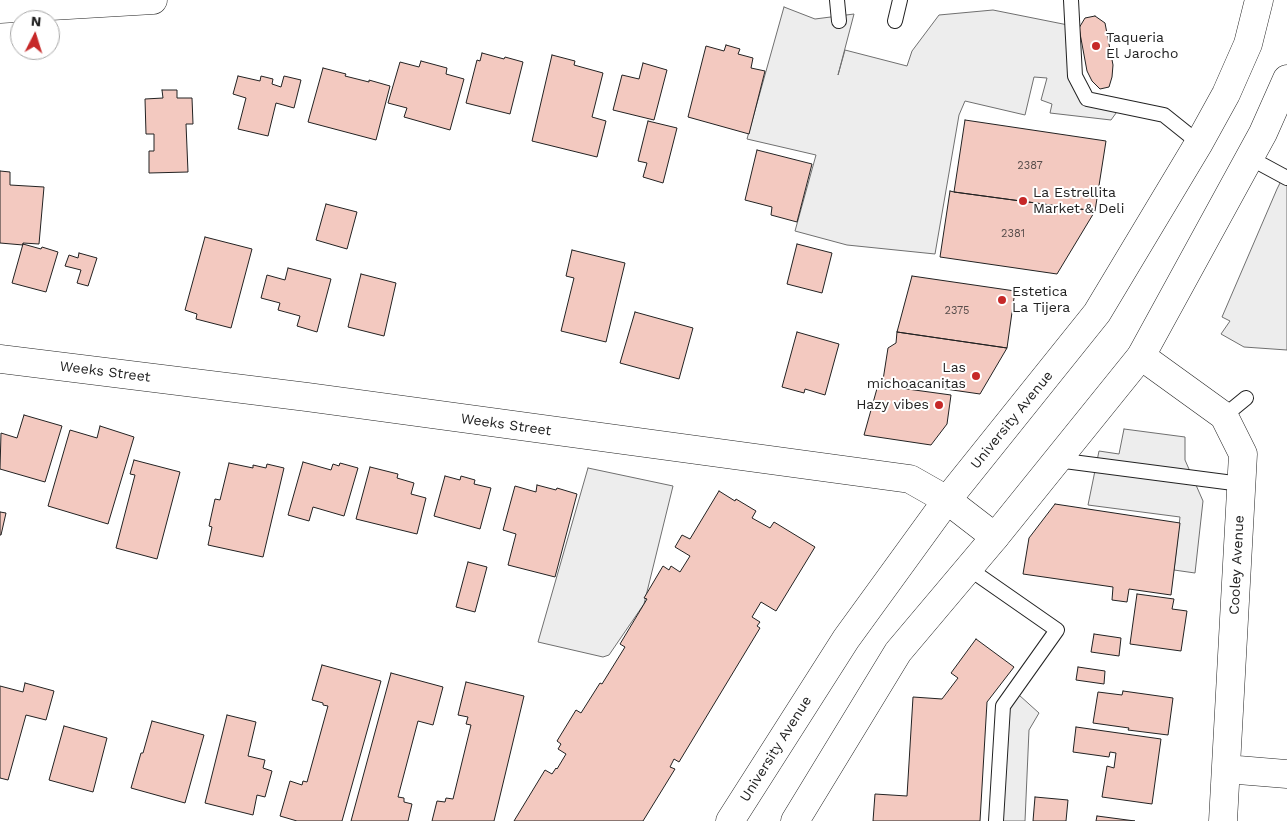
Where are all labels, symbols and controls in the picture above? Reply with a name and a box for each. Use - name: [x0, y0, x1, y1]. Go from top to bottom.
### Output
- north arrow: [10, 10, 60, 60]
- text: N: [30, 13, 42, 29]
- place label: Taqueria El Jarocho: [1106, 30, 1178, 62]
- marker: Taqueria El Jarocho: [1090, 40, 1102, 52]
- house number: 2387: [1017, 159, 1043, 173]
- place label: La Estrellita Market & Deli: [1033, 185, 1124, 218]
- marker: La Estrellita Market & Deli: [1017, 195, 1029, 207]
- house number: 2381: [1001, 227, 1025, 241]
- place label: Estetica La Tijera: [1012, 284, 1070, 316]
- marker: Estetica La Tijera: [996, 294, 1008, 306]
- house number: 2375: [945, 304, 969, 318]
- street label: Weeks Street: [59, 358, 151, 386]
- place label: Las michoacanitas: [867, 360, 966, 392]
- street label: University Avenue: [967, 368, 1057, 472]
- marker: Las michoacanitas: [970, 370, 982, 382]
- place label: Hazy vibes: [856, 397, 929, 413]
- marker: Hazy vibes: [933, 399, 945, 411]
- street label: Weeks Street: [460, 410, 552, 440]
- street label: Cooley Avenue: [1226, 515, 1248, 615]
- street label: University Avenue: [737, 693, 815, 805]

